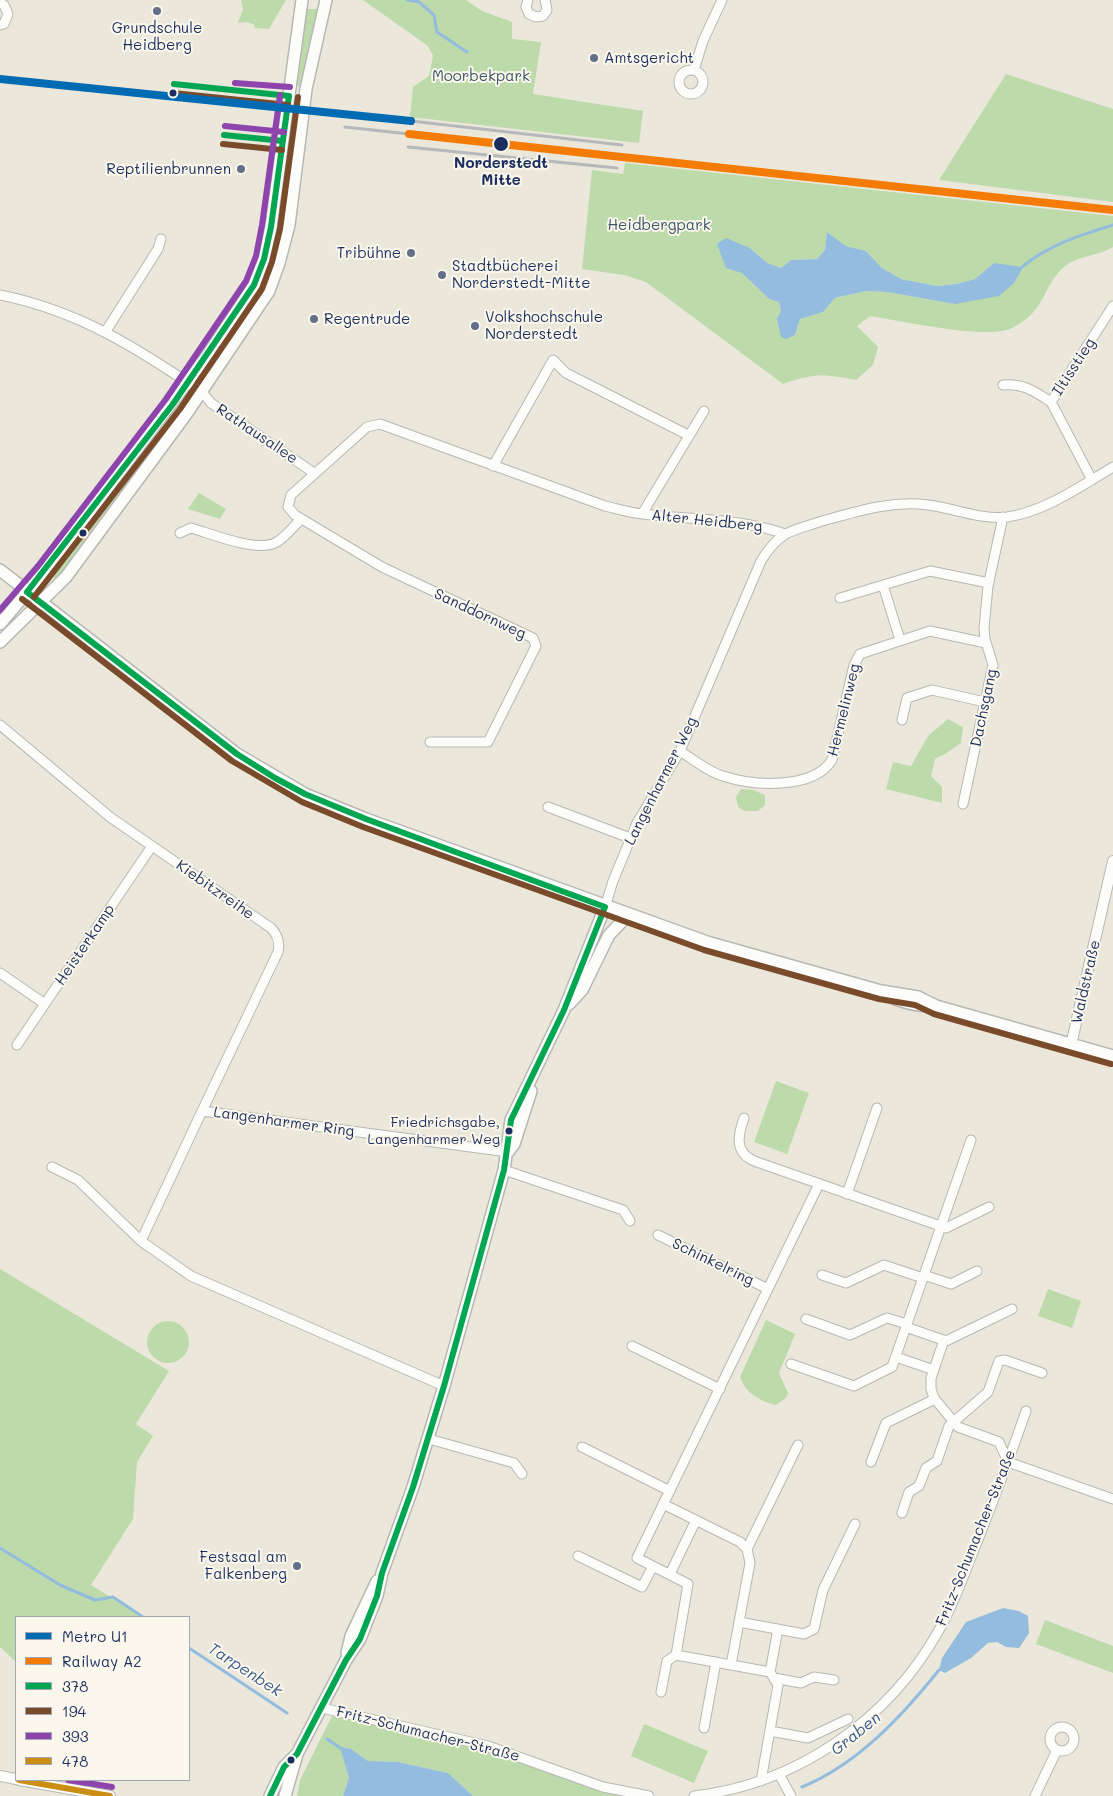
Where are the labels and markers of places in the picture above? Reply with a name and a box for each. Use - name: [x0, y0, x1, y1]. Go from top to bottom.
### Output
- marker: Grundschule Heidberg: [151, 5, 163, 17]
- place label: Grundschule Heidberg: [112, 19, 202, 54]
- place label: Amtsgericht: [604, 49, 694, 67]
- marker: Amtsgericht: [588, 52, 600, 64]
- unlabelled marker: [168, 88, 178, 98]
- marker: Norderstedt Mitte: [492, 135, 510, 153]
- place label: Norderstedt Mitte: [454, 154, 548, 189]
- place label: Reptilienbrunnen: [106, 160, 231, 178]
- marker: Reptilienbrunnen: [235, 163, 247, 175]
- place label: Tribühne: [337, 244, 401, 262]
- marker: Tribühne: [405, 247, 417, 259]
- place label: Stadtbücherei Norderstedt-Mitte: [452, 257, 590, 292]
- marker: Stadtbücherei Norderstedt-Mitte: [436, 269, 448, 281]
- place label: Volkshochschule Norderstedt: [485, 308, 603, 343]
- place label: Regentrude: [324, 310, 410, 328]
- marker: Regentrude: [308, 313, 320, 325]
- marker: Volkshochschule Norderstedt: [469, 320, 481, 332]
- unlabelled marker: [78, 528, 88, 538]
- place label: Friedrichsgabe, Langenharmer Weg: [368, 1115, 500, 1148]
- marker: Friedrichsgabe, Langenharmer Weg: [504, 1126, 514, 1136]
- place label: Festsaal am Falkenberg: [200, 1548, 287, 1583]
- marker: Festsaal am Falkenberg: [291, 1560, 303, 1572]
- unlabelled marker: [286, 1755, 296, 1765]

